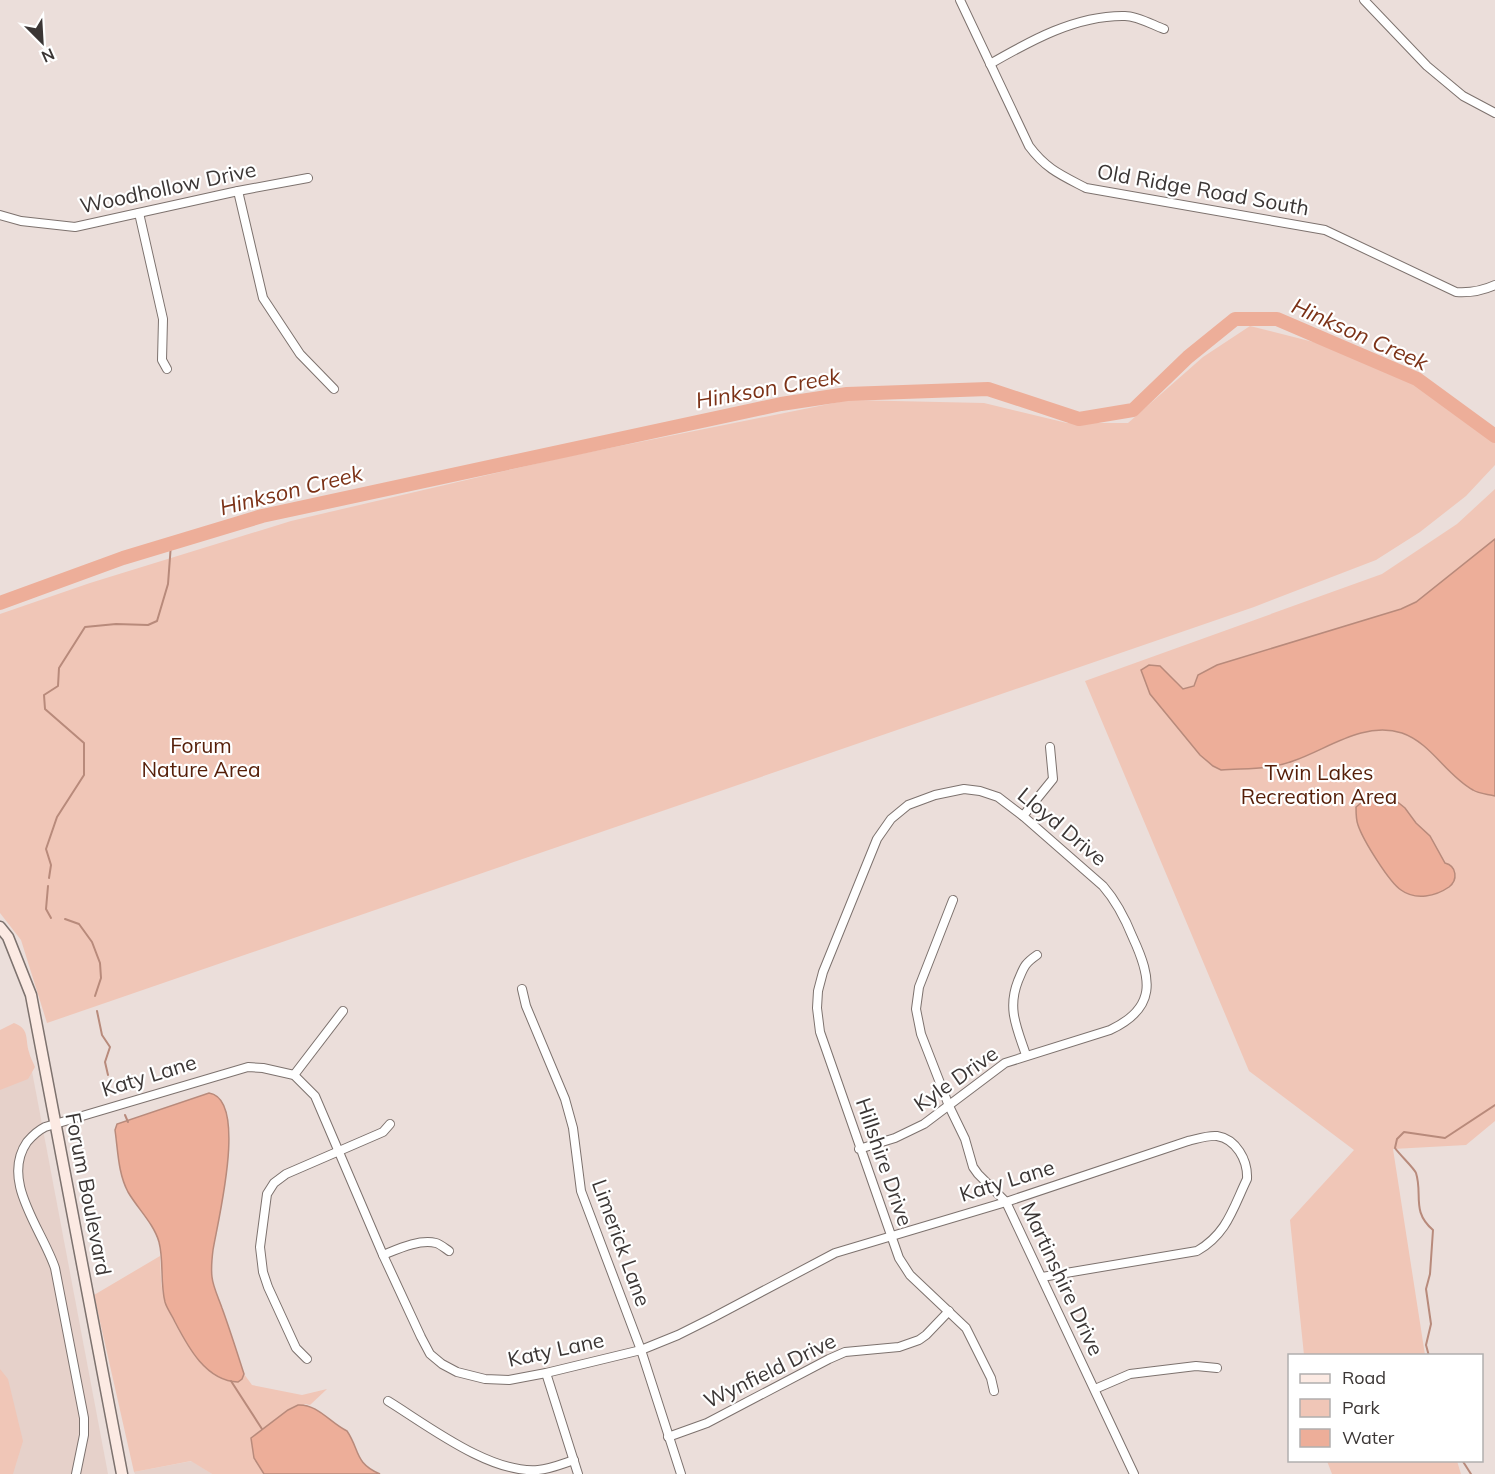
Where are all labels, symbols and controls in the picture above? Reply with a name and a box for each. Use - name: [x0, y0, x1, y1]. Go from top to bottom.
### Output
- north arrow: [12, 12, 72, 72]
- text: N: [39, 44, 58, 67]
- street label: Woodhollow Drive: [77, 156, 258, 218]
- street label: Old Ridge Road South: [1095, 158, 1311, 220]
- water label: Hinkson Creek: [1287, 291, 1433, 377]
- water label: Hinkson Creek: [693, 361, 843, 414]
- water label: Hinkson Creek: [217, 459, 366, 521]
- park label: Forum Nature Area: [141, 732, 261, 782]
- park label: Twin Lakes Recreation Area: [1241, 759, 1397, 809]
- street label: Lloyd Drive: [1013, 782, 1112, 871]
- street label: Kyle Drive: [908, 1040, 1002, 1117]
- street label: Katy Lane: [98, 1048, 199, 1102]
- street label: Hillshire Drive: [851, 1094, 919, 1229]
- street label: Forum Boulevard: [60, 1110, 118, 1277]
- street label: Katy Lane: [956, 1153, 1057, 1207]
- street label: Limerick Lane: [587, 1176, 657, 1310]
- street label: Martinshire Drive: [1016, 1198, 1110, 1359]
- street label: Katy Lane: [505, 1326, 606, 1372]
- street label: Wynfield Drive: [699, 1327, 840, 1413]
- legend: [1288, 1354, 1483, 1462]
- text: Road: [1342, 1366, 1386, 1389]
- text: Park: [1342, 1396, 1381, 1419]
- text: Water: [1342, 1426, 1395, 1449]

